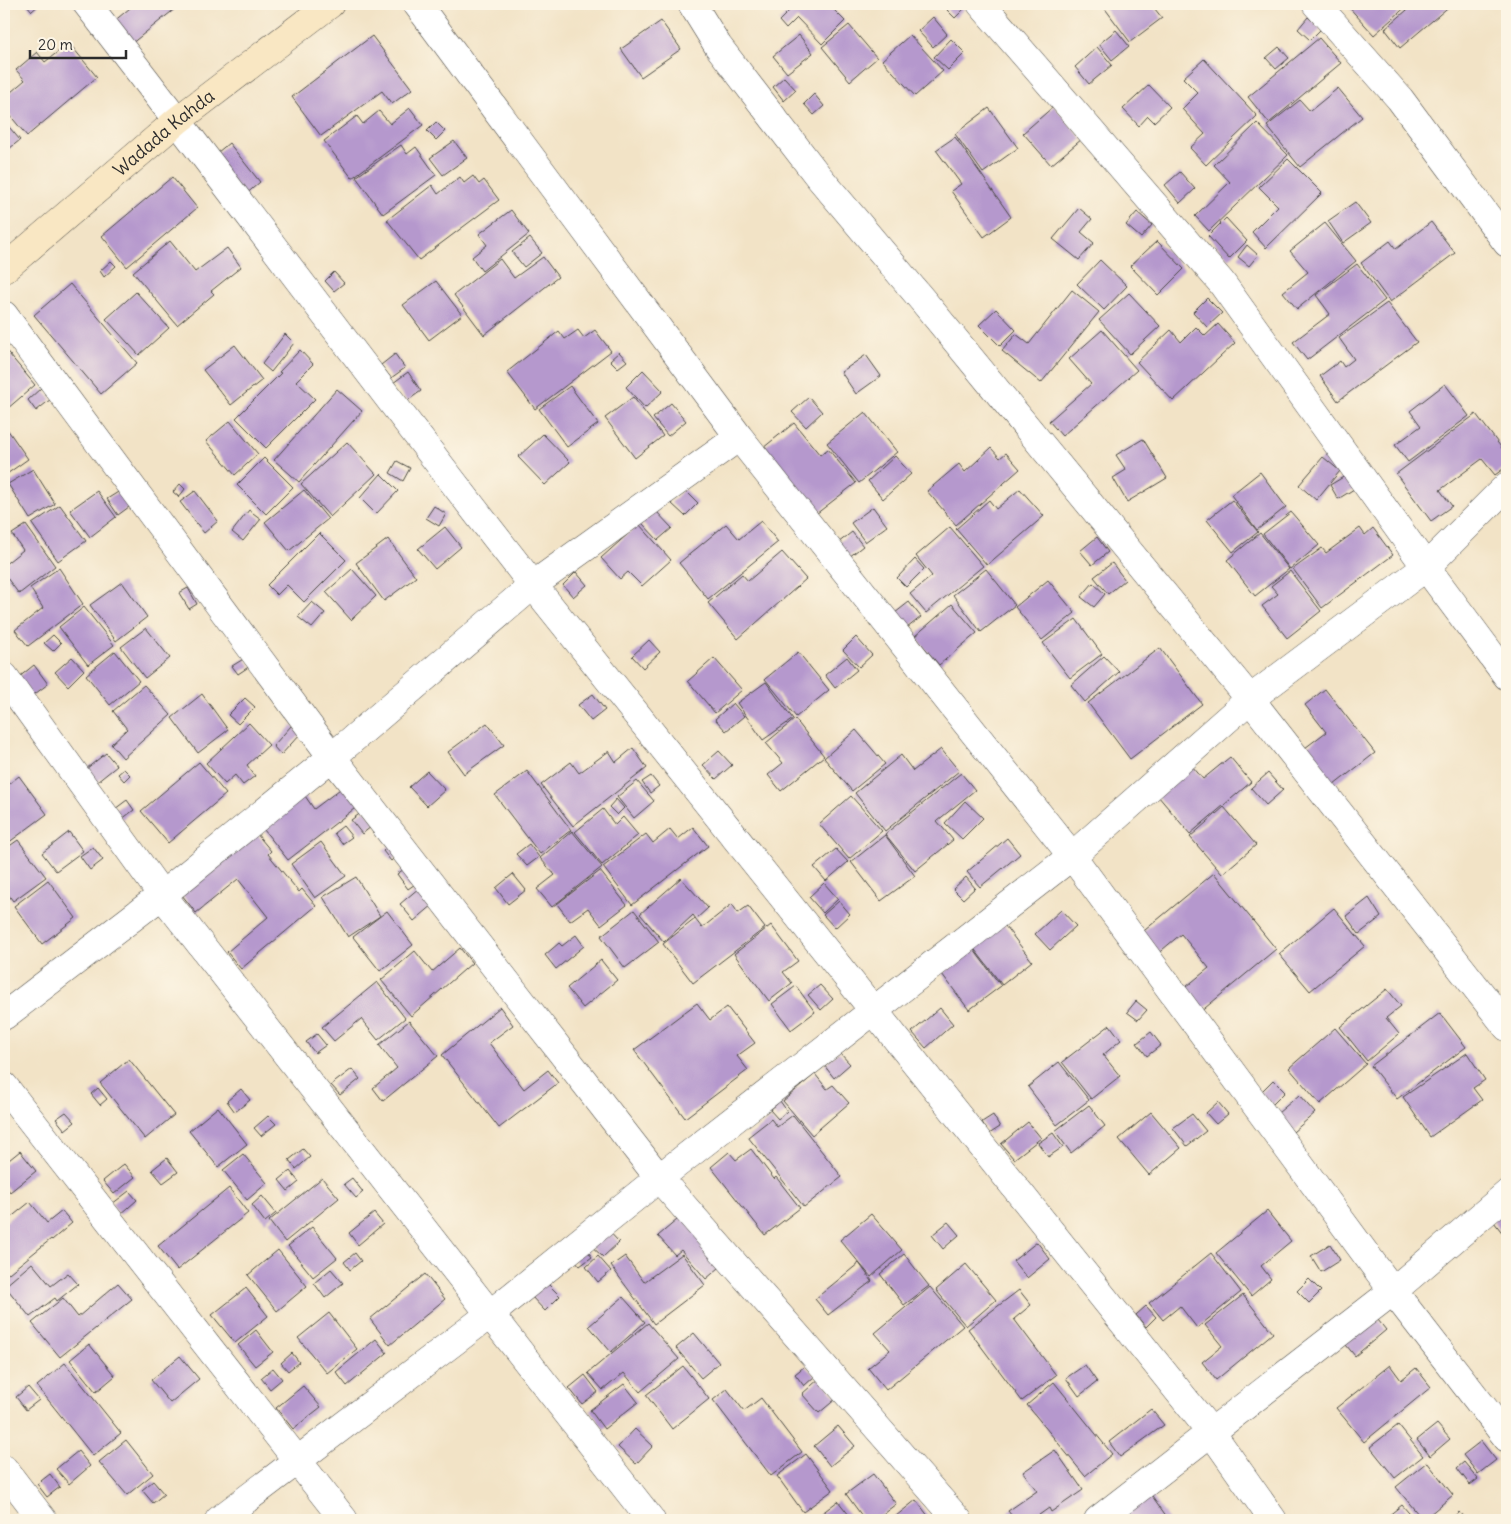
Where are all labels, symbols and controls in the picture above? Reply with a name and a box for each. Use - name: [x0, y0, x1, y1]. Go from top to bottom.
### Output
- scale bar: [30, 28, 126, 60]
- text: 20 m: [38, 35, 73, 54]
- street label: Wadada Kahda: [108, 84, 219, 181]

